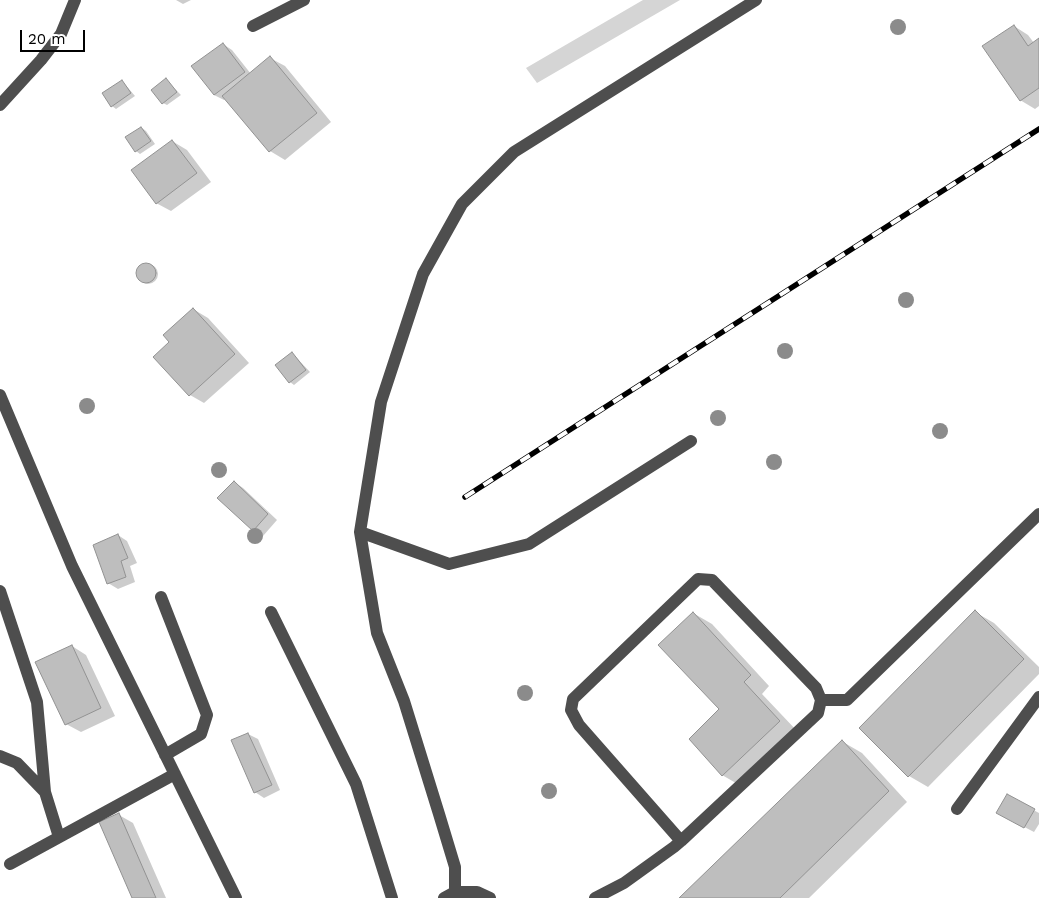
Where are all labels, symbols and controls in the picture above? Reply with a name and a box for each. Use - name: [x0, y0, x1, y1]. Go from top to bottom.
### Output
- scale bar: [22, 20, 88, 52]
- text: 20 m: [28, 30, 66, 48]

